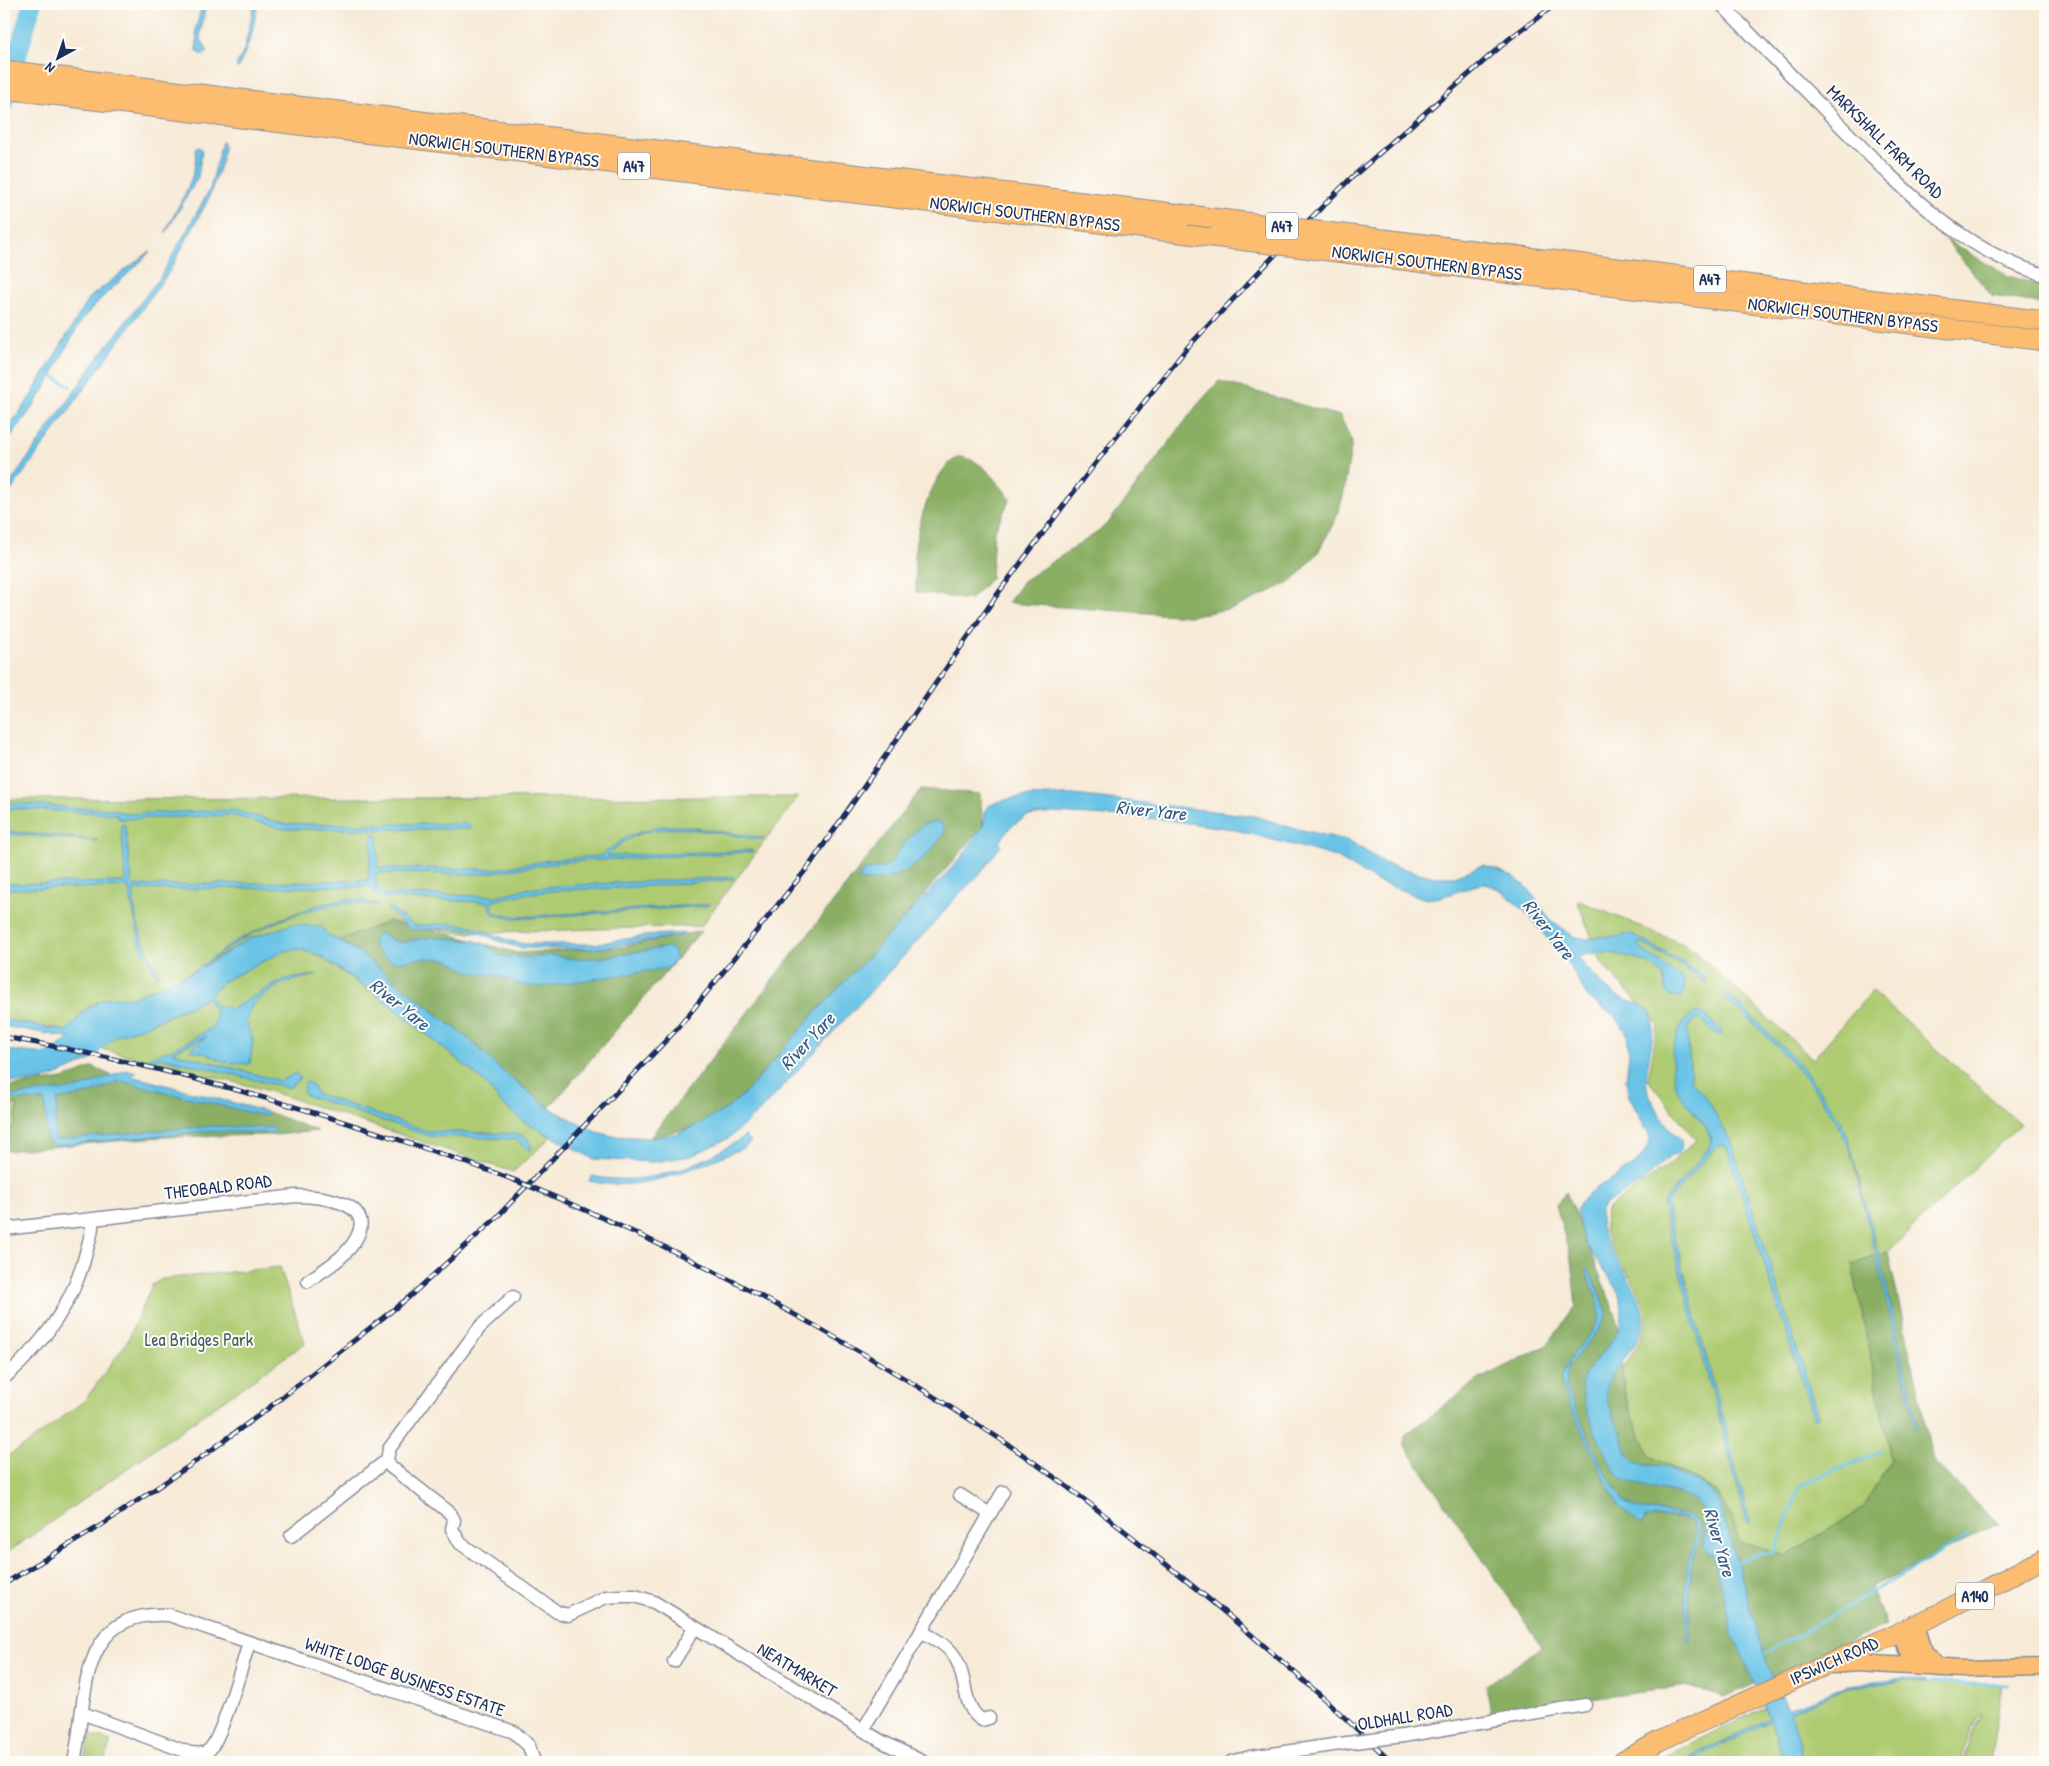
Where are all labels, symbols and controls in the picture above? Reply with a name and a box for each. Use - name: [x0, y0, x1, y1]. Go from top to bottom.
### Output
- north arrow: [32, 32, 82, 82]
- text: N: [40, 58, 58, 78]
- street label: MARKSHALL FARM ROAD: [1821, 79, 1950, 204]
- street label: NORWICH SOUTHERN BYPASS: [408, 125, 601, 174]
- road number: A47: [618, 153, 650, 180]
- street label: NORWICH SOUTHERN BYPASS: [929, 189, 1122, 238]
- road number: A47: [1266, 212, 1298, 240]
- street label: NORWICH SOUTHERN BYPASS: [1331, 238, 1524, 287]
- road number: A47: [1694, 266, 1726, 292]
- street label: NORWICH SOUTHERN BYPASS: [1747, 290, 1940, 339]
- water label: River Yare: [1115, 793, 1189, 827]
- water label: River Yare: [1517, 893, 1582, 966]
- water label: River Yare: [364, 972, 437, 1037]
- water label: River Yare: [773, 1005, 842, 1076]
- street label: THEOBALD ROAD: [163, 1167, 273, 1205]
- park label: Lea Bridges Park: [145, 1327, 254, 1352]
- water label: River Yare: [1698, 1505, 1743, 1581]
- road number: A140: [1956, 1582, 1994, 1610]
- street label: IPSWICH ROAD: [1786, 1630, 1882, 1691]
- street label: WHITE LODGE BUSINESS ESTATE: [302, 1631, 508, 1723]
- street label: NEATMARKET: [753, 1636, 842, 1703]
- street label: OLDHALL ROAD: [1356, 1697, 1454, 1736]

